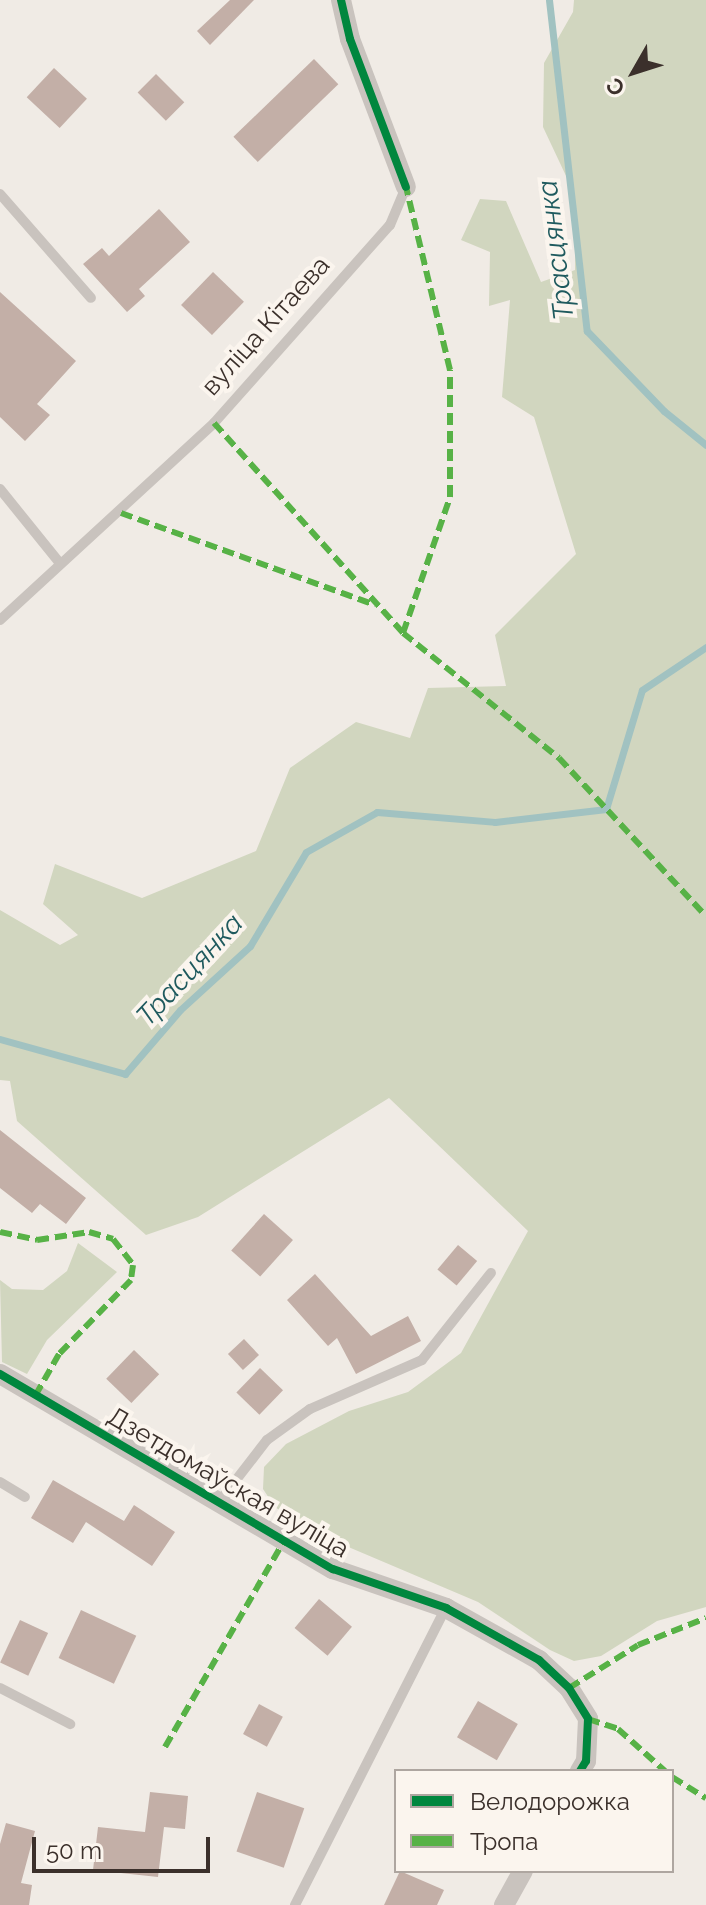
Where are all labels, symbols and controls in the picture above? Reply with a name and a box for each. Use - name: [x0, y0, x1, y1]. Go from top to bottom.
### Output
- north arrow: [594, 32, 674, 112]
- text: С: [600, 73, 630, 101]
- water label: Трасцянка: [531, 178, 581, 322]
- street label: вуліца Кітаева: [195, 250, 337, 402]
- water label: Трасцянка: [130, 907, 250, 1033]
- street label: Дзетдомаўская вуліца: [102, 1401, 354, 1565]
- legend: [394, 1769, 674, 1873]
- text: Велодорожка: [470, 1787, 630, 1816]
- scale bar: [36, 1821, 214, 1871]
- text: Тропа: [470, 1827, 538, 1856]
- text: 50 m: [46, 1836, 102, 1865]

